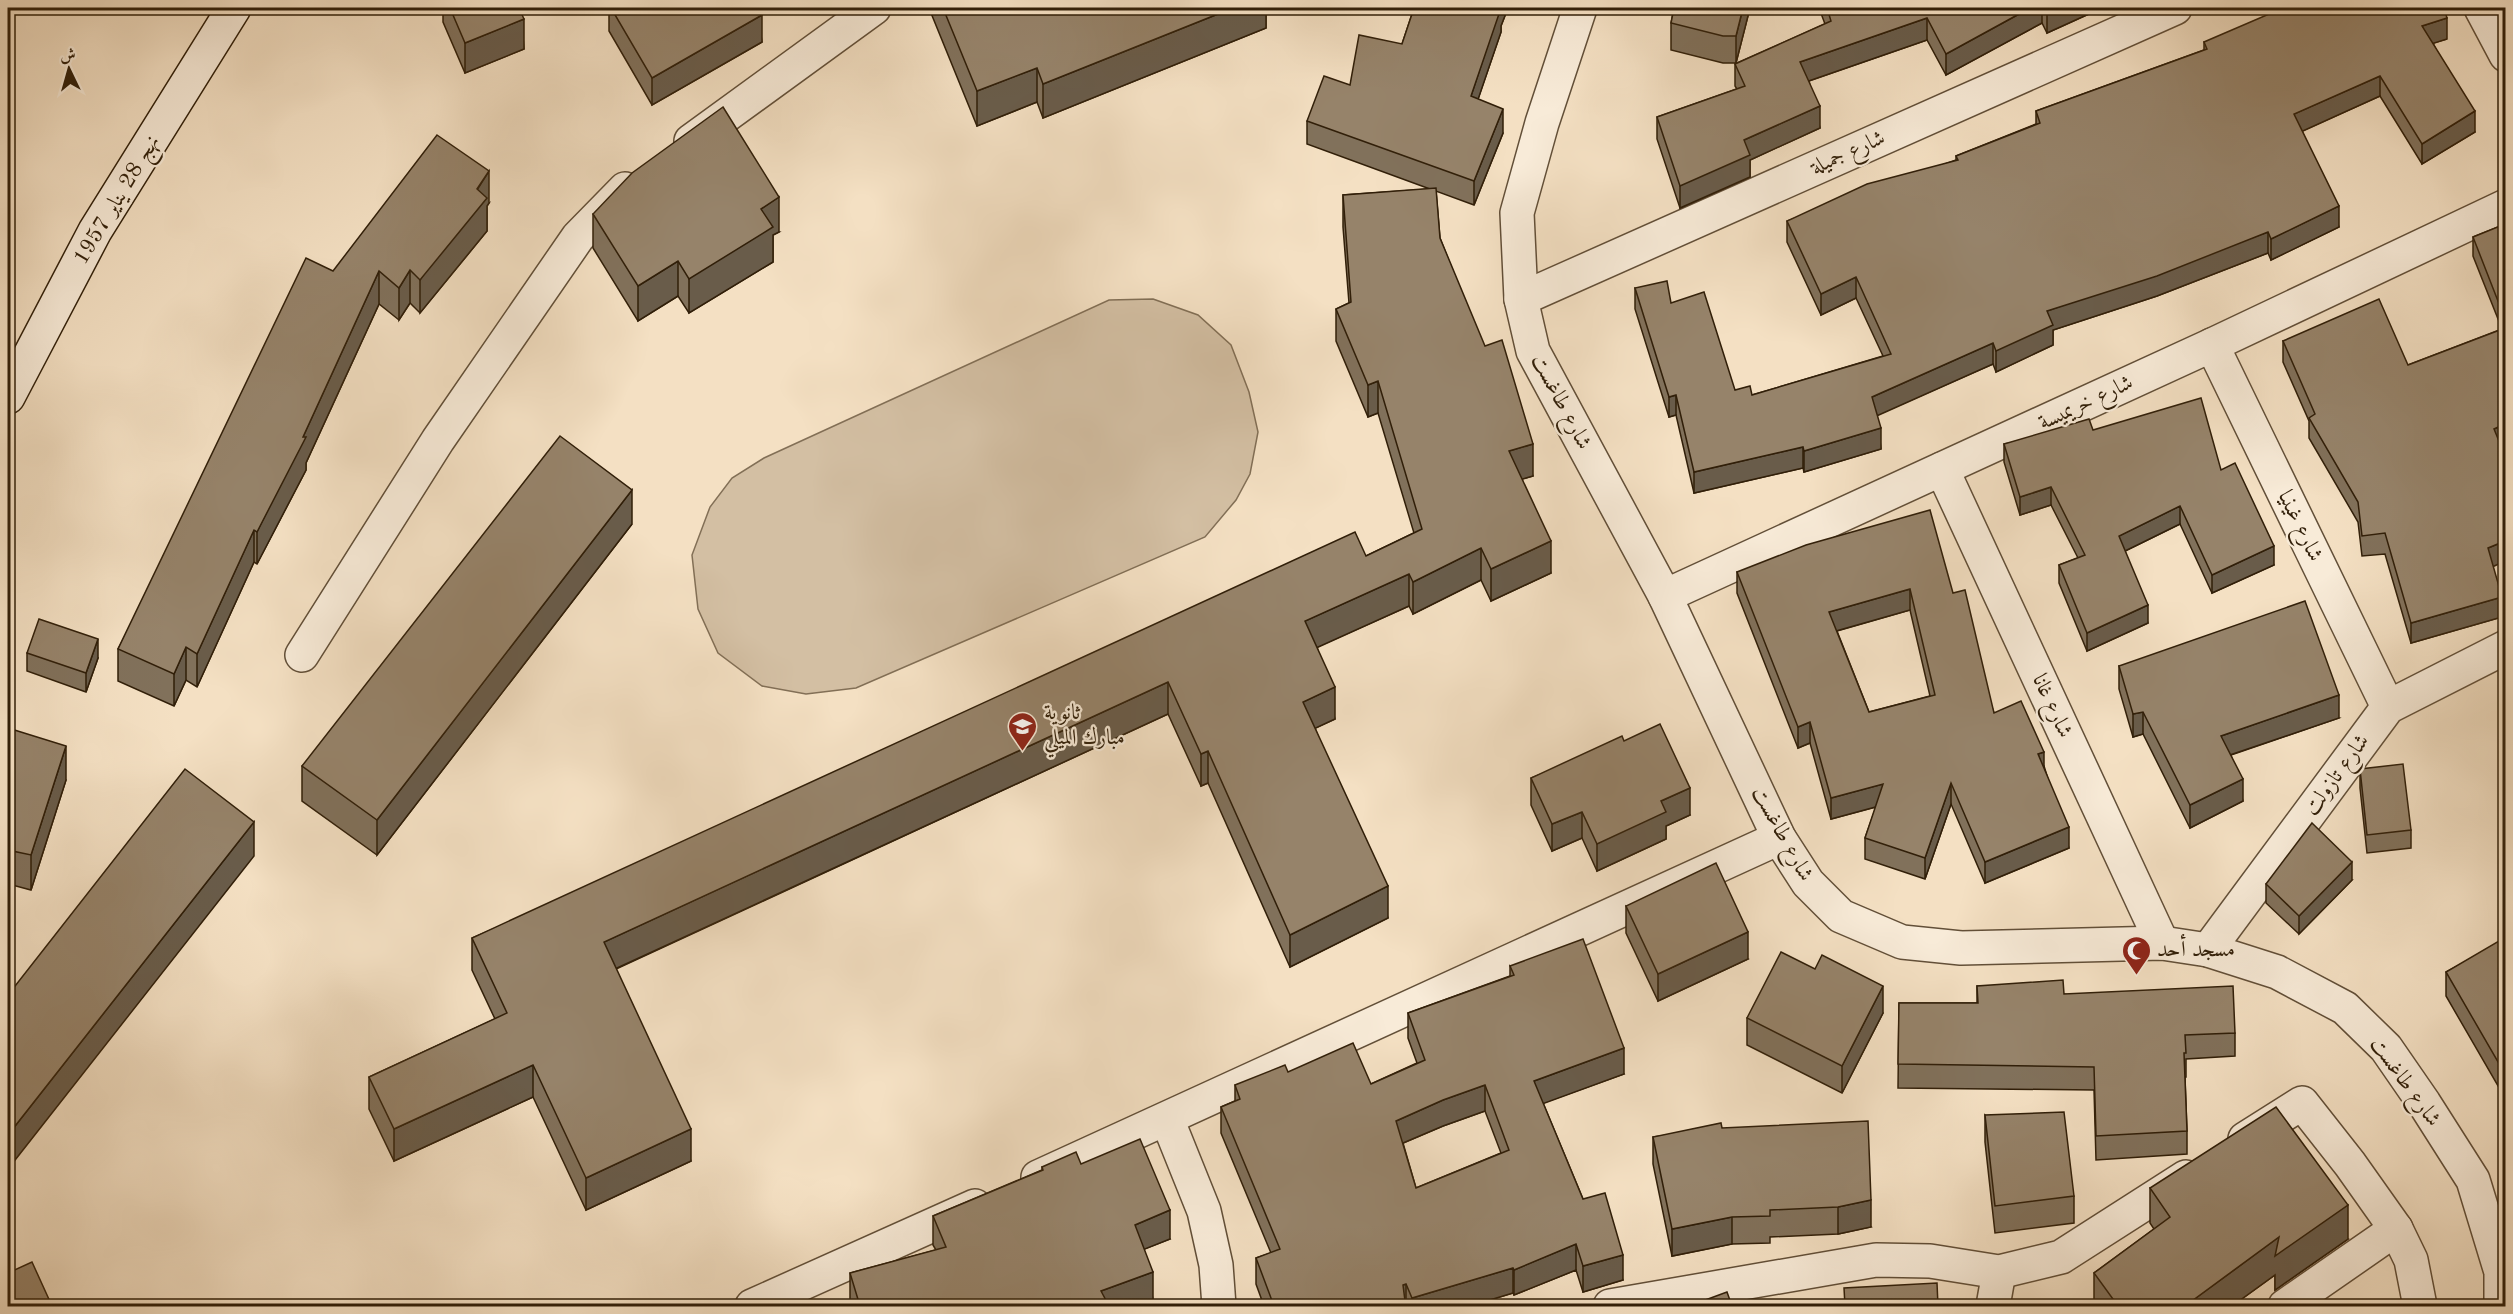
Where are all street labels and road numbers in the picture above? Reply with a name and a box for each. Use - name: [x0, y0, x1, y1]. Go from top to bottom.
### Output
- street label: شارع جميلة: [1807, 127, 1891, 185]
- street label: نهج 28 يناير 1957: [70, 132, 170, 272]
- street label: شارع طاغست: [1522, 351, 1595, 456]
- street label: شارع خريميسة: [2035, 372, 2139, 440]
- street label: شارع غينيا: [2268, 487, 2327, 568]
- street label: شارع غانا: [2022, 671, 2076, 744]
- street label: شارع تازولت: [2300, 730, 2379, 823]
- street label: شارع طاغست: [1742, 783, 1817, 888]
- street label: شارع طاغست: [2361, 1033, 2445, 1134]

